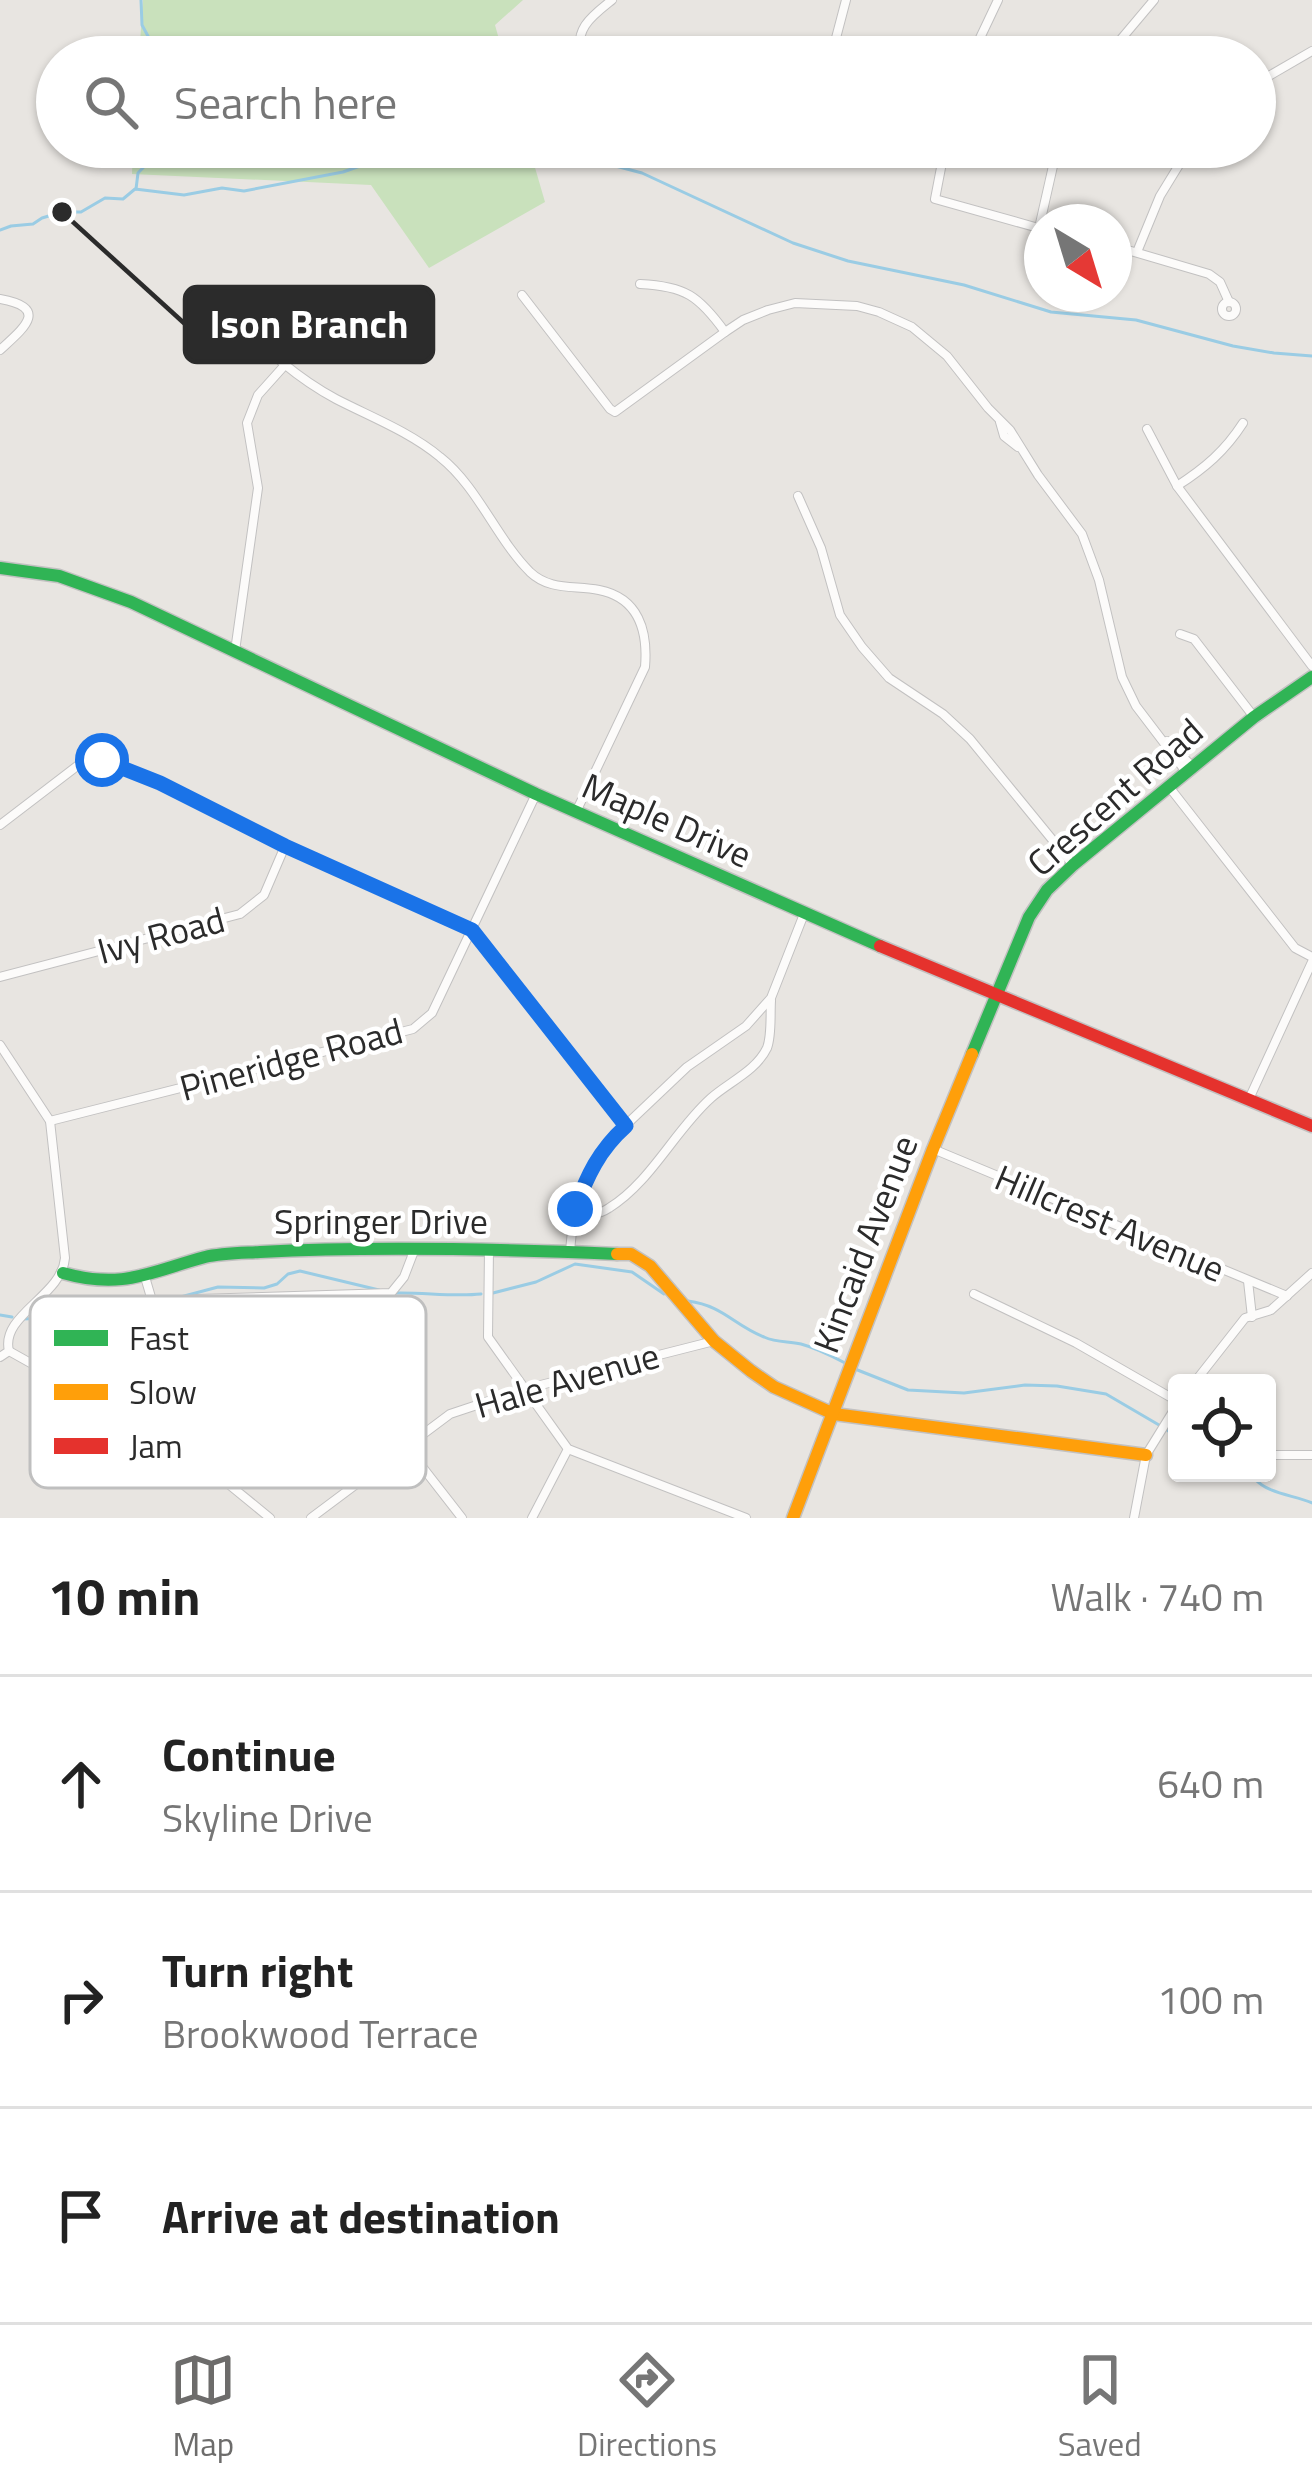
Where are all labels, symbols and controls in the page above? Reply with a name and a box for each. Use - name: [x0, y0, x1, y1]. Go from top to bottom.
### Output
- search box: [36, 36, 1276, 168]
- text: Search here: [174, 68, 397, 136]
- icon: search: [78, 69, 144, 135]
- north arrow: [1024, 204, 1132, 312]
- callout: Ison Branch: [185, 287, 433, 362]
- text: Ison Branch: [209, 294, 409, 353]
- street label: Crescent Road: [1014, 704, 1215, 889]
- route start: [75, 733, 129, 787]
- street label: Maple Drive: [574, 758, 761, 881]
- street label: Ivy Road: [91, 891, 230, 978]
- street label: Pineridge Road: [173, 1002, 408, 1115]
- street label: Kincaid Avenue: [798, 1127, 931, 1361]
- street label: Hillcrest Avenue: [987, 1149, 1234, 1296]
- route end: [548, 1182, 602, 1236]
- street label: Springer Drive: [274, 1193, 488, 1248]
- legend: [30, 1296, 426, 1488]
- text: Fast: [129, 1313, 189, 1363]
- street label: Hale Avenue: [468, 1327, 665, 1432]
- text: Slow: [129, 1367, 197, 1417]
- map controls: [1168, 1374, 1276, 1482]
- button: locate: [1168, 1374, 1276, 1482]
- text: Jam: [129, 1421, 183, 1471]
- text: 10 min: [48, 1557, 201, 1635]
- text: Walk · 740 m: [1050, 1567, 1264, 1626]
- text: Continue: [162, 1720, 336, 1788]
- icon: ahead: [48, 1751, 114, 1817]
- text: 640 m: [1157, 1754, 1264, 1813]
- text: Skyline Drive: [162, 1788, 373, 1847]
- text: Turn right: [162, 1936, 353, 2004]
- icon: right: [48, 1967, 114, 2033]
- text: 100 m: [1157, 1970, 1264, 2029]
- text: Brookwood Terrace: [162, 2004, 479, 2063]
- text: Arrive at destination: [162, 2182, 560, 2250]
- icon: arrive: [48, 2183, 114, 2249]
- tab: Map: [170, 2347, 236, 2469]
- tab: Directions: [577, 2347, 717, 2469]
- tab: Saved: [1058, 2347, 1142, 2469]

